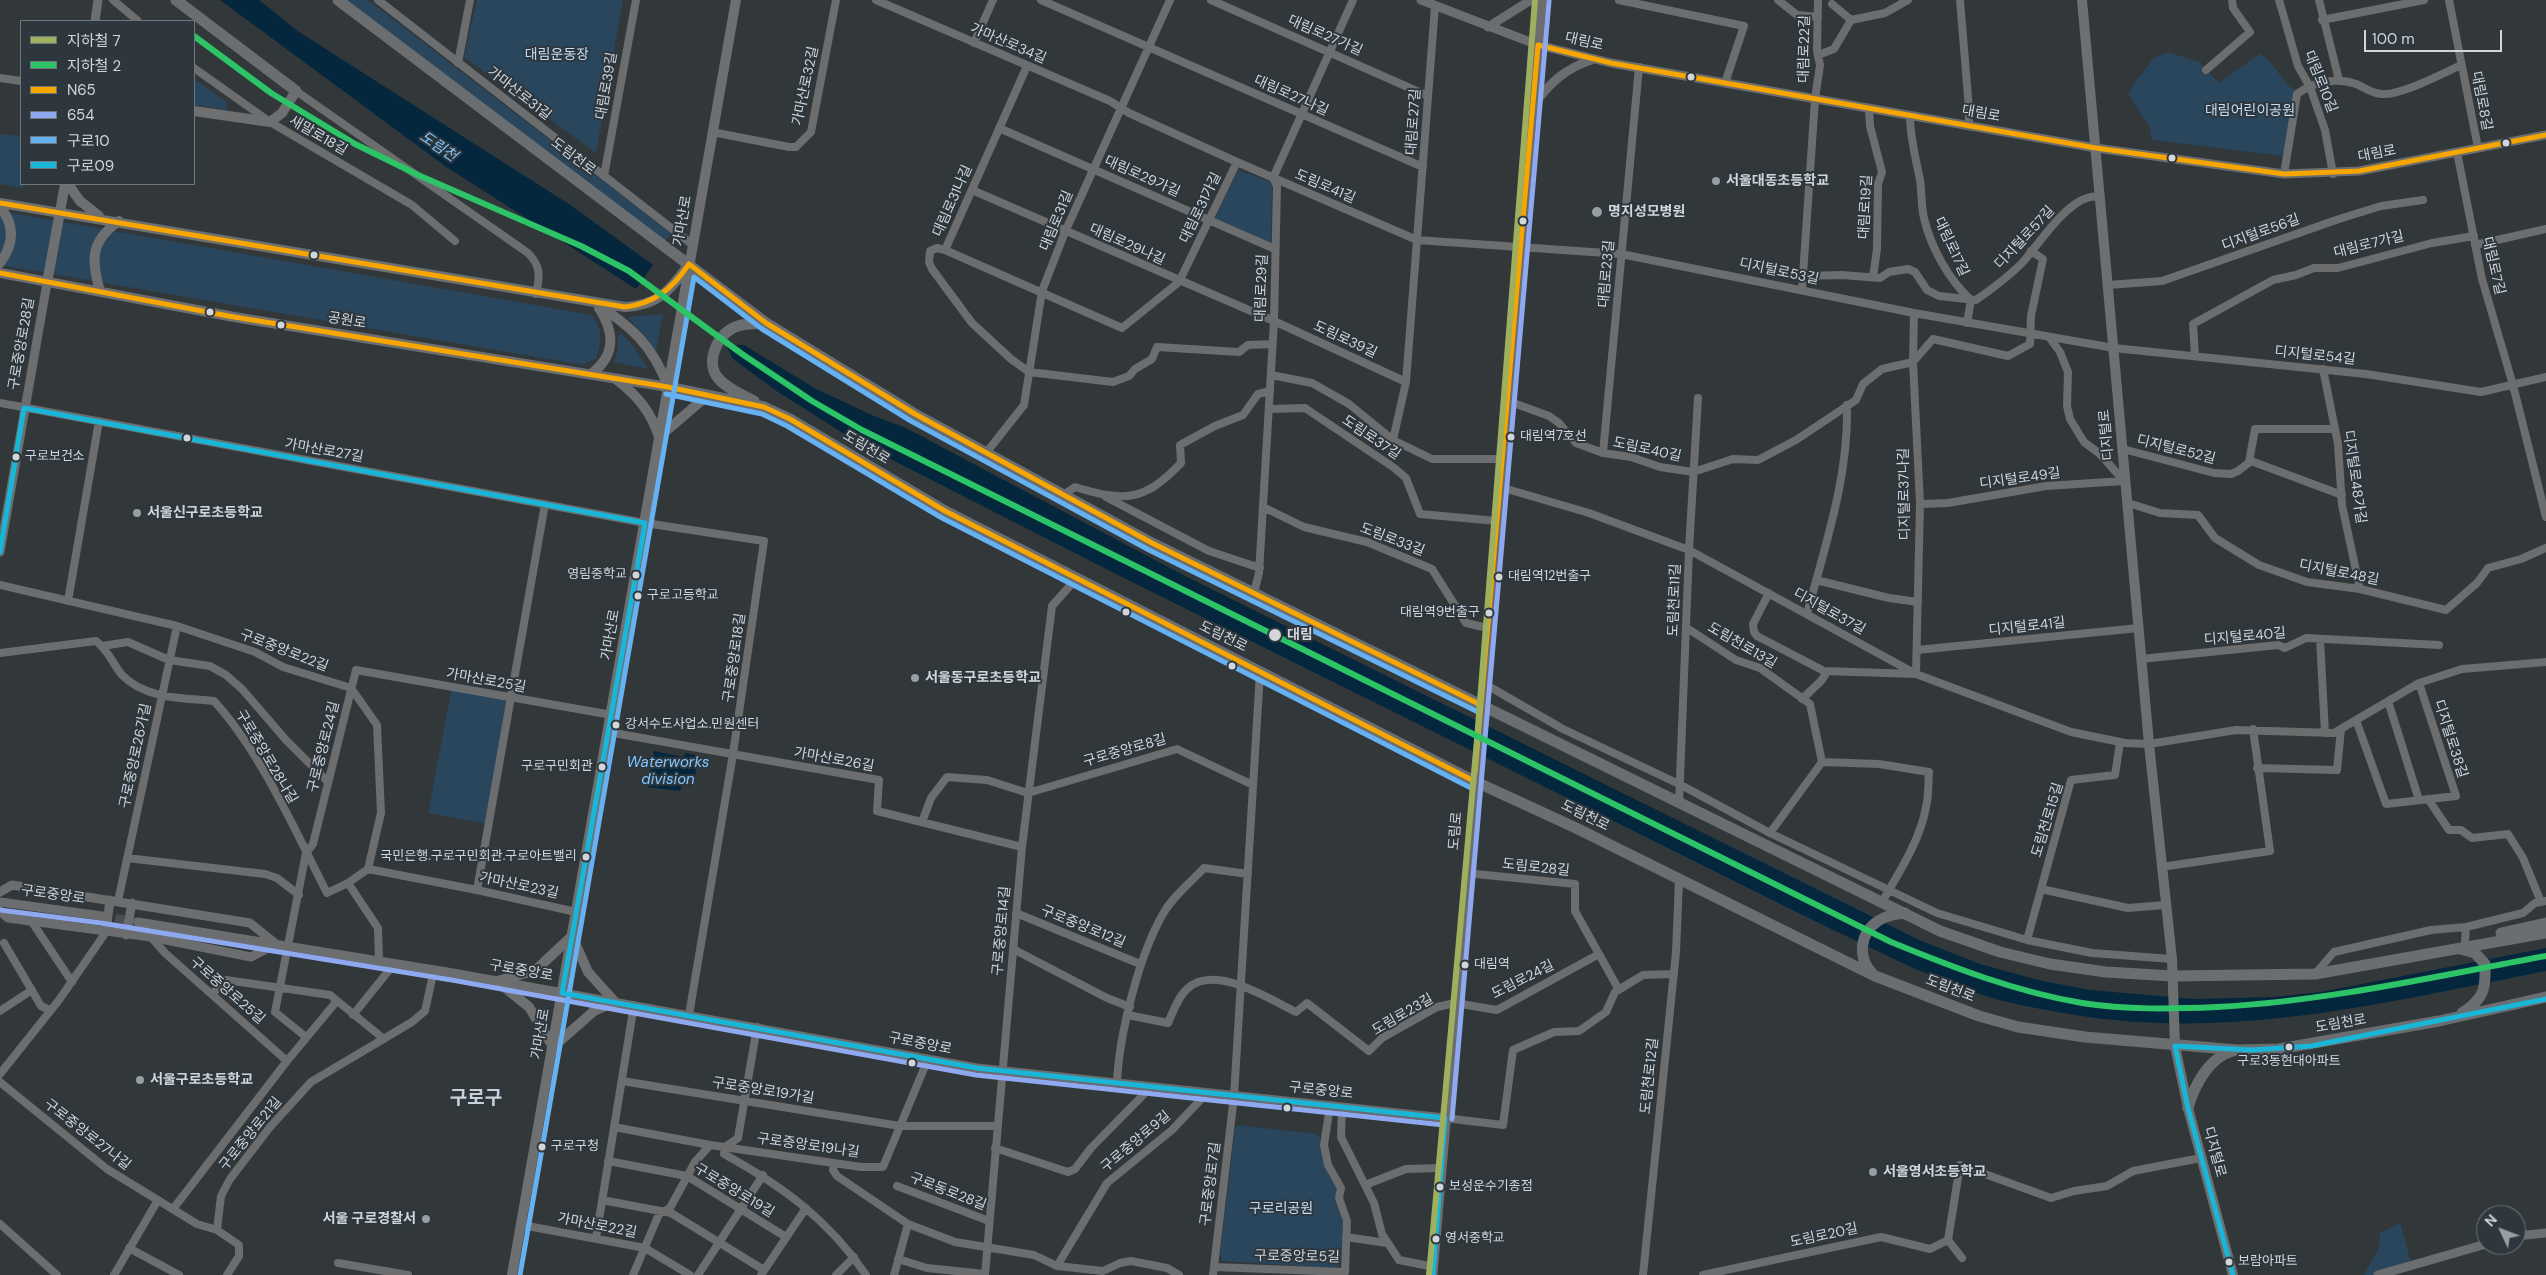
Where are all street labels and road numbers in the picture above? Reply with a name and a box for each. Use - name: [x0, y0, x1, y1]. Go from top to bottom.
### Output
- street label: 대림로27가길: [1285, 12, 1365, 60]
- street label: 대림로22길: [1796, 15, 1814, 83]
- street label: 가마산로34길: [967, 20, 1049, 68]
- street label: 대림로: [1563, 29, 1605, 55]
- street label: 가마산로32길: [789, 45, 823, 127]
- street label: 대림로10길: [2300, 49, 2340, 115]
- street label: 대림로39길: [593, 51, 621, 121]
- street label: 가마산로31길: [484, 64, 554, 124]
- street label: 대림로8길: [2467, 70, 2495, 132]
- street label: 대림로27나길: [1251, 72, 1331, 120]
- street label: 대림로27길: [1403, 88, 1425, 156]
- street label: 대림로: [1961, 102, 2001, 126]
- street label: 새말로18길: [286, 113, 350, 159]
- street label: 도림천로: [547, 135, 599, 179]
- street label: 대림로: [2356, 142, 2398, 166]
- street label: 대림로29가길: [1102, 153, 1182, 201]
- street label: 대림로31나길: [930, 163, 976, 239]
- street label: 도림로41길: [1292, 167, 1358, 207]
- street label: 대림로31가길: [1177, 170, 1225, 246]
- street label: 대림로19길: [1856, 174, 1876, 240]
- street label: 대림로31길: [1037, 188, 1077, 254]
- street label: 가마산로: [670, 194, 696, 248]
- street label: 디지털로57길: [1992, 203, 2058, 273]
- street label: 디지털로56길: [2220, 211, 2302, 255]
- street label: 대림로17길: [1930, 215, 1972, 279]
- street label: 대림로29나길: [1087, 221, 1167, 269]
- street label: 대림로7가길: [2332, 228, 2406, 262]
- street label: 대림로7길: [2478, 235, 2508, 297]
- street label: 대림로23길: [1596, 239, 1618, 309]
- street label: 대림로29길: [1252, 254, 1272, 322]
- street label: 디지털로53길: [1738, 255, 1820, 289]
- street label: 구로중앙로28길: [6, 296, 38, 392]
- street label: 공원로: [327, 310, 367, 332]
- street label: 도림로39길: [1311, 318, 1379, 362]
- street label: 디지털로54길: [2274, 343, 2356, 369]
- street label: 디지털로: [2096, 409, 2118, 461]
- street label: 도림로37길: [1339, 412, 1403, 464]
- street label: 도림천로: [840, 428, 892, 468]
- street label: 디지털로48가길: [2339, 429, 2369, 525]
- street label: 디지털로52길: [2135, 432, 2217, 468]
- street label: 도림로40길: [1611, 435, 1683, 465]
- street label: 가마산로27길: [283, 436, 365, 466]
- street label: 디지털로37나길: [1896, 447, 1914, 541]
- street label: 디지털로49길: [1978, 465, 2062, 493]
- street label: 도림로33길: [1357, 520, 1427, 560]
- street label: 디지털로48길: [2297, 557, 2381, 589]
- street label: 도림천로11길: [1665, 563, 1685, 637]
- street label: 디지털로37길: [1790, 585, 1868, 639]
- street label: 가마산로: [598, 608, 624, 662]
- street label: 구로중앙로18길: [720, 612, 750, 704]
- street label: 디지털로41길: [1988, 615, 2066, 639]
- street label: 도림천로: [1196, 618, 1250, 656]
- street label: 도림천로13길: [1704, 619, 1780, 673]
- street label: 디지털로40길: [2203, 625, 2287, 649]
- street label: 구로중앙로22길: [237, 626, 331, 676]
- street label: 가마산로25길: [445, 666, 527, 696]
- street label: 디지털로38길: [2429, 698, 2471, 780]
- street label: 구로중앙로24길: [305, 700, 343, 794]
- street label: 구로중앙로26가길: [117, 702, 155, 810]
- street label: 구로중앙로28나길: [231, 707, 301, 807]
- street label: 구로중앙로8길: [1081, 731, 1169, 771]
- street label: 가마산로26길: [793, 745, 875, 775]
- street label: 도림천로15길: [2029, 781, 2067, 859]
- street label: 도림천로: [1558, 797, 1612, 835]
- street label: 도림로: [1446, 811, 1466, 851]
- street label: 도림로28길: [1501, 856, 1571, 880]
- street label: 가마산로23길: [478, 869, 560, 903]
- street label: 구로중앙로: [20, 882, 86, 908]
- street label: 구로중앙로14길: [990, 885, 1014, 977]
- street label: 구로중앙로12길: [1038, 902, 1128, 952]
- street label: 구로중앙로25길: [186, 954, 268, 1028]
- street label: 구로중앙로: [488, 957, 554, 985]
- street label: 도림로24길: [1489, 957, 1557, 1003]
- street label: 도림천로: [1923, 972, 1977, 1006]
- street label: 도림로23길: [1369, 991, 1437, 1039]
- street label: 가마산로: [528, 1007, 554, 1061]
- street label: 도림천로: [2314, 1011, 2368, 1037]
- street label: 구로중앙로: [887, 1030, 953, 1058]
- street label: 도림천로12길: [1638, 1037, 1662, 1115]
- street label: 구로중앙로19가길: [711, 1075, 815, 1107]
- street label: 구로중앙로: [1288, 1079, 1354, 1103]
- street label: 구로중앙로21길: [216, 1094, 286, 1174]
- street label: 구로중앙로27나길: [40, 1096, 134, 1174]
- street label: 구로중앙로9길: [1098, 1108, 1174, 1176]
- street label: 디지털로: [2199, 1125, 2229, 1179]
- street label: 구로중앙로19나길: [756, 1130, 860, 1162]
- street label: 구로중앙로7길: [1197, 1141, 1225, 1227]
- street label: 구로중앙로19길: [691, 1161, 777, 1221]
- street label: 구로동로28길: [907, 1170, 989, 1214]
- street label: 가마산로22길: [556, 1210, 638, 1242]
- street label: 도림로20길: [1788, 1221, 1860, 1251]
- street label: 구로중앙로5길: [1254, 1248, 1340, 1266]

